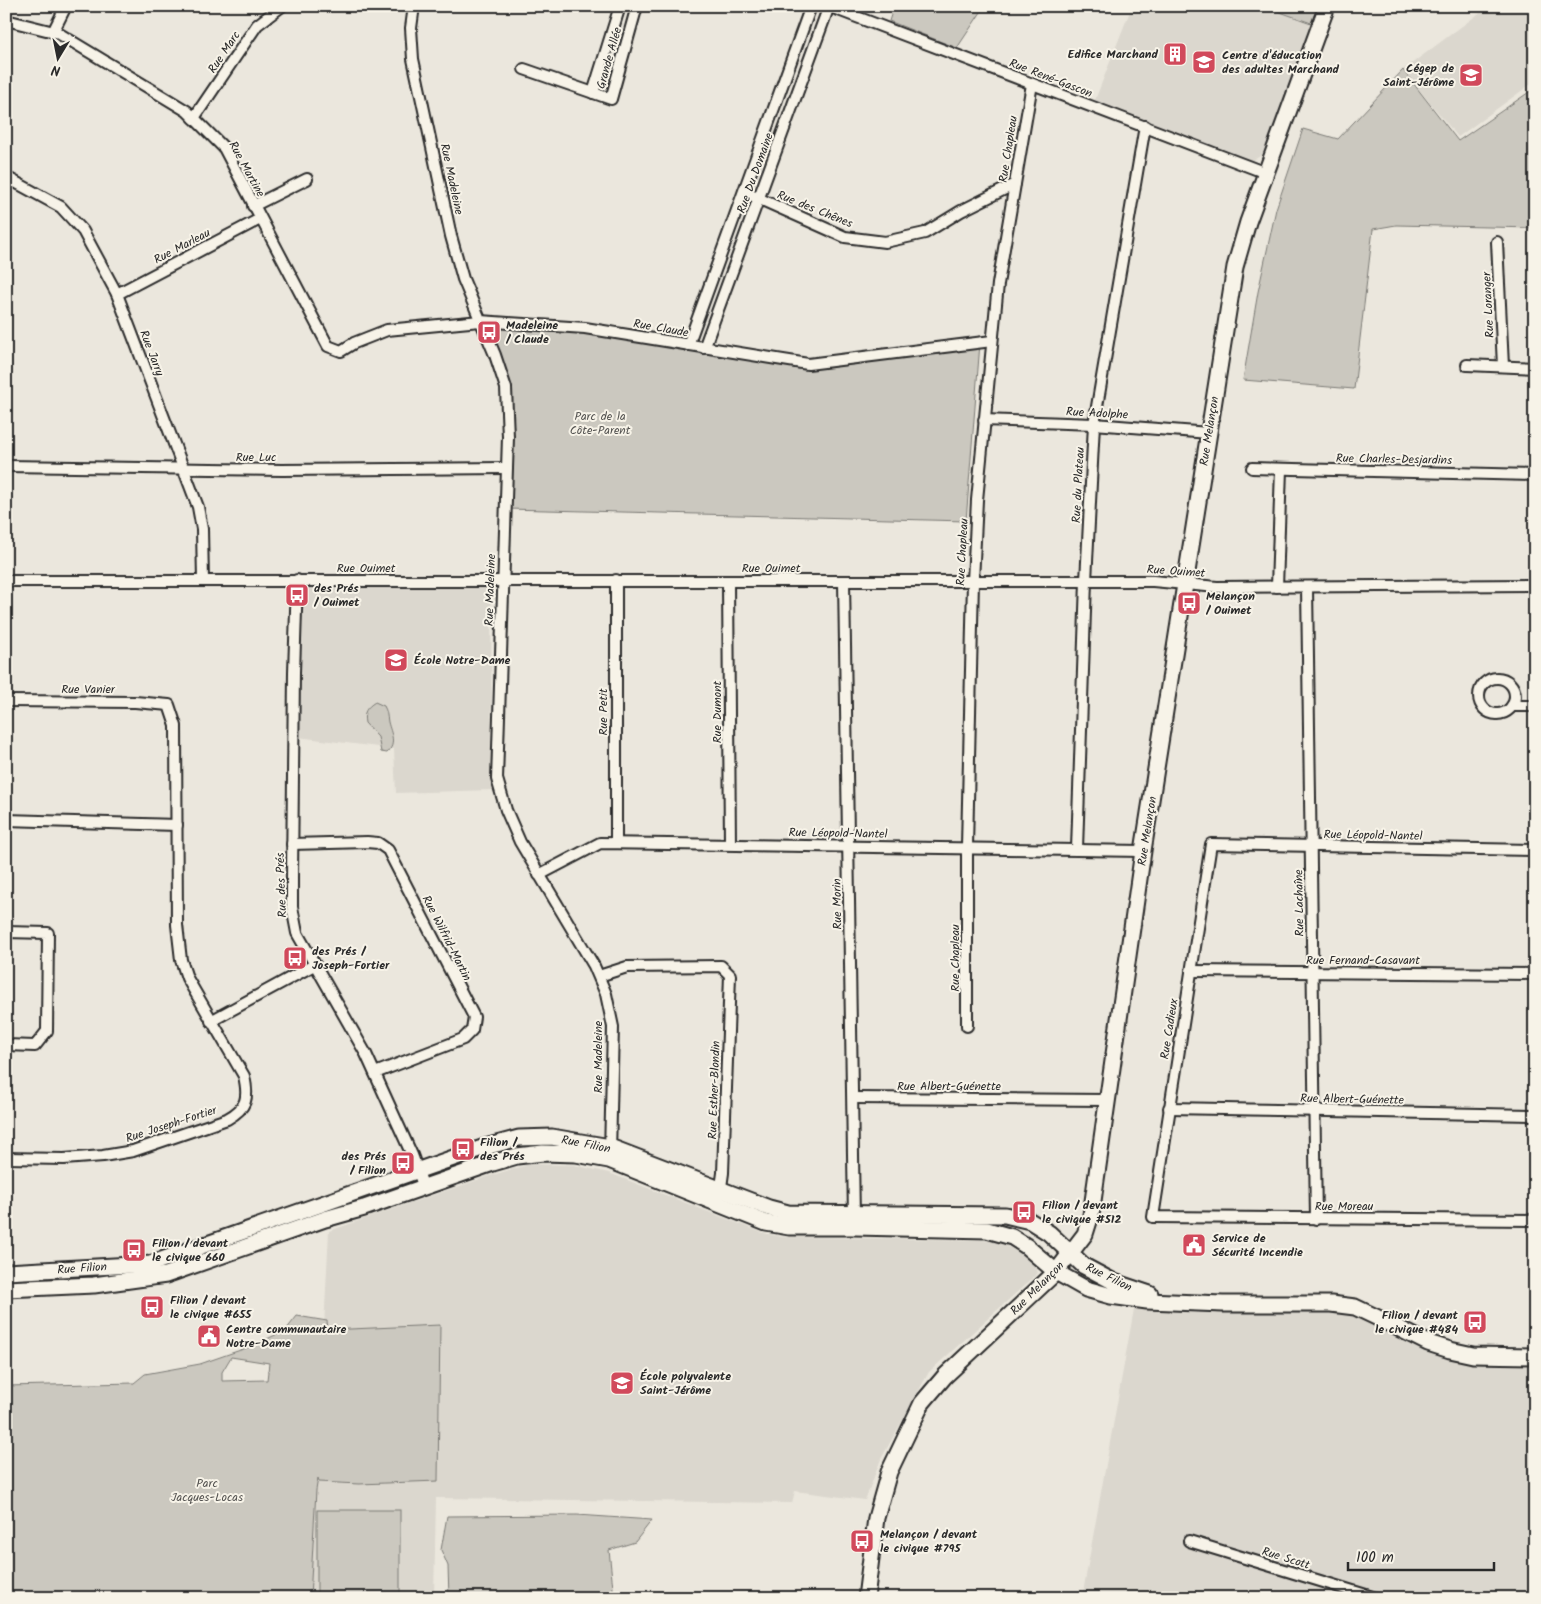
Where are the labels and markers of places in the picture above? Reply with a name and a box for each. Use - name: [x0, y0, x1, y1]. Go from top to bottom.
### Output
- building icon: Edifice Marchand: [1162, 41, 1188, 67]
- place label: Edifice Marchand: [1068, 45, 1159, 64]
- place label: Centre d'éducation des adultes Marchand: [1222, 46, 1340, 79]
- school or university icon: Centre d'éducation des adultes Marchand: [1191, 49, 1217, 75]
- place label: Cégep de Saint-Jérôme: [1383, 59, 1454, 92]
- school or university icon: Cégep de Saint-Jérôme: [1458, 62, 1484, 88]
- place label: Madeleine / Claude: [505, 316, 558, 349]
- bus stop icon: Madeleine / Claude: [476, 319, 502, 345]
- place label: des Prés / Ouimet: [313, 579, 360, 612]
- bus stop icon: des Prés / Ouimet: [284, 582, 310, 608]
- place label: Melançon / Ouimet: [1205, 587, 1255, 620]
- bus stop icon: Melançon / Ouimet: [1176, 590, 1202, 616]
- school or university icon: École Notre-Dame: [383, 647, 409, 673]
- place label: École Notre-Dame: [414, 651, 511, 670]
- place label: des Prés / Joseph-Fortier: [312, 942, 390, 975]
- bus stop icon: des Prés / Joseph-Fortier: [282, 945, 308, 971]
- place label: Filion / des Prés: [480, 1133, 525, 1166]
- bus stop icon: Filion / des Prés: [450, 1136, 476, 1162]
- place label: des Prés / Filion: [341, 1147, 386, 1180]
- bus stop icon: des Prés / Filion: [390, 1150, 416, 1176]
- place label: Filion / devant le civique #512: [1042, 1196, 1121, 1229]
- bus stop icon: Filion / devant le civique #512: [1011, 1199, 1037, 1225]
- place label: Service de Sécurité Incendie: [1212, 1229, 1303, 1262]
- public building icon: Service de Sécurité Incendie: [1181, 1232, 1207, 1258]
- place label: Filion / devant le civique 660: [152, 1234, 229, 1267]
- bus stop icon: Filion / devant le civique 660: [121, 1237, 147, 1263]
- place label: Filion / devant le civique #655: [170, 1291, 252, 1324]
- bus stop icon: Filion / devant le civique #655: [139, 1294, 165, 1320]
- place label: Filion / devant le civique #484: [1375, 1306, 1459, 1339]
- bus stop icon: Filion / devant le civique #484: [1462, 1309, 1488, 1335]
- place label: Centre communautaire Notre-Dame: [226, 1320, 347, 1353]
- public building icon: Centre communautaire Notre-Dame: [196, 1323, 222, 1349]
- place label: École polyvalente Saint-Jérôme: [640, 1367, 731, 1400]
- school or university icon: École polyvalente Saint-Jérôme: [609, 1370, 635, 1396]
- place label: Melançon / devant le civique #795: [880, 1525, 978, 1558]
- bus stop icon: Melançon / devant le civique #795: [849, 1528, 875, 1554]

